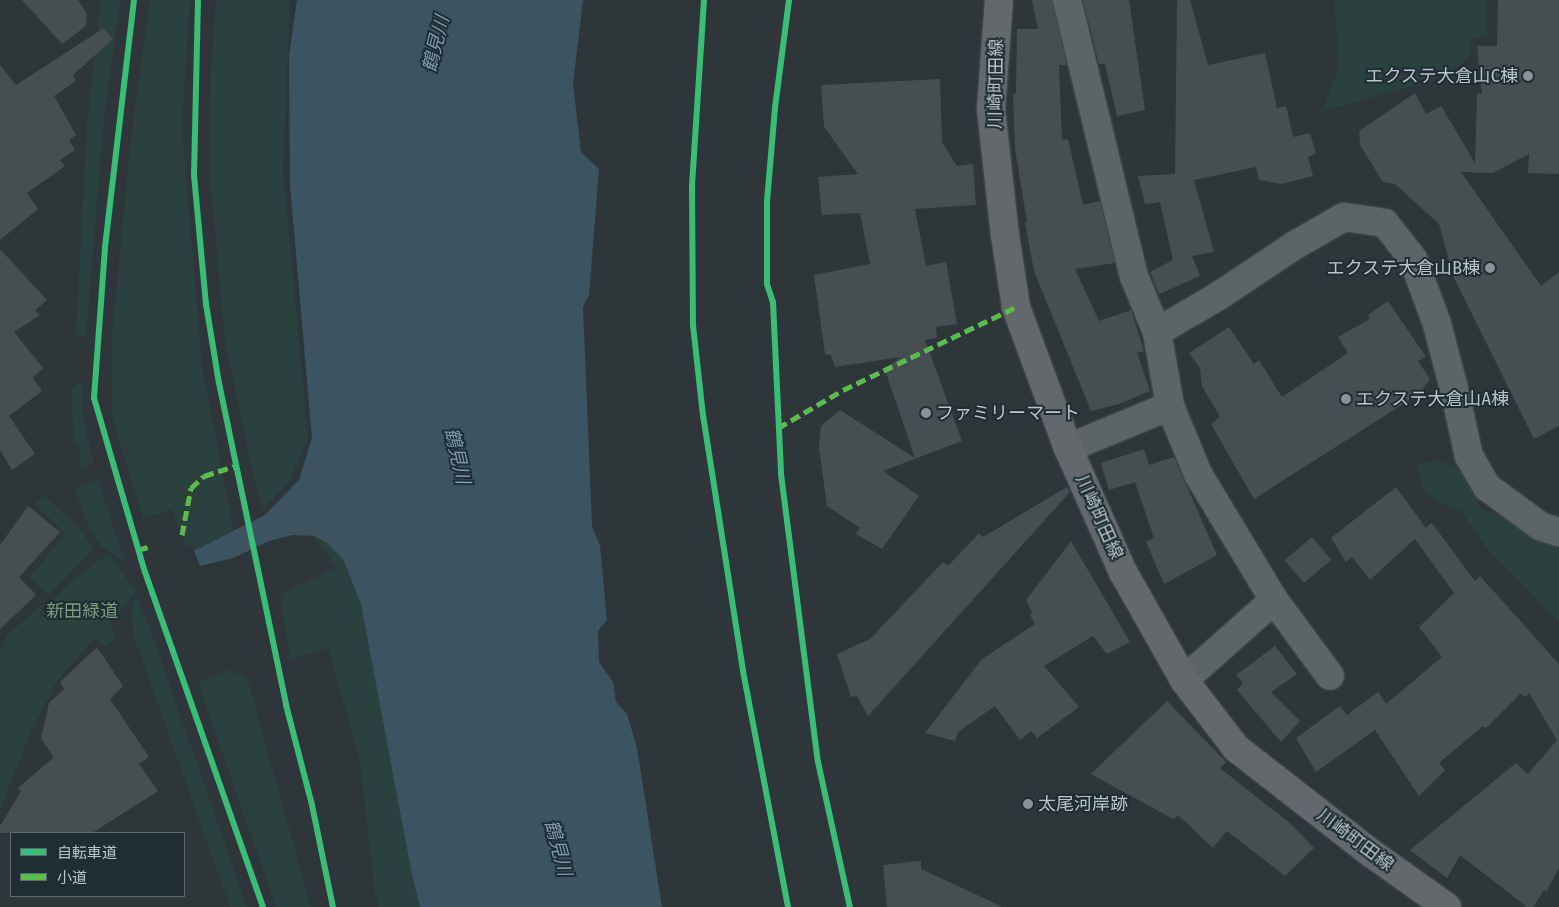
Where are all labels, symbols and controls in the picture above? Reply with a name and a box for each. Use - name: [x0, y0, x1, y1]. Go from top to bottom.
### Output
- water label: 鶴見川: [418, 14, 454, 74]
- street label: 川崎町田線: [984, 39, 1008, 129]
- place label: エクステ大倉山C棟: [1365, 65, 1518, 87]
- marker: エクステ大倉山C棟: [1522, 70, 1534, 82]
- place label: エクステ大倉山B棟: [1326, 257, 1480, 279]
- marker: エクステ大倉山B棟: [1484, 262, 1496, 274]
- place label: エクステ大倉山A棟: [1356, 388, 1509, 410]
- marker: エクステ大倉山A棟: [1340, 393, 1352, 405]
- place label: ファミリーマート: [936, 402, 1080, 424]
- marker: ファミリーマート: [920, 407, 932, 419]
- water label: 鶴見川: [439, 426, 475, 486]
- street label: 川崎町田線: [1071, 471, 1127, 563]
- park label: 新田緑道: [46, 600, 118, 622]
- place label: 太尾河岸跡: [1038, 793, 1128, 815]
- marker: 太尾河岸跡: [1022, 798, 1034, 810]
- street label: 川崎町田線: [1313, 804, 1397, 876]
- water label: 鶴見川: [540, 818, 576, 878]
- legend: [10, 832, 185, 897]
- text: 自転車道: [57, 844, 117, 862]
- text: 小道: [57, 869, 87, 887]

